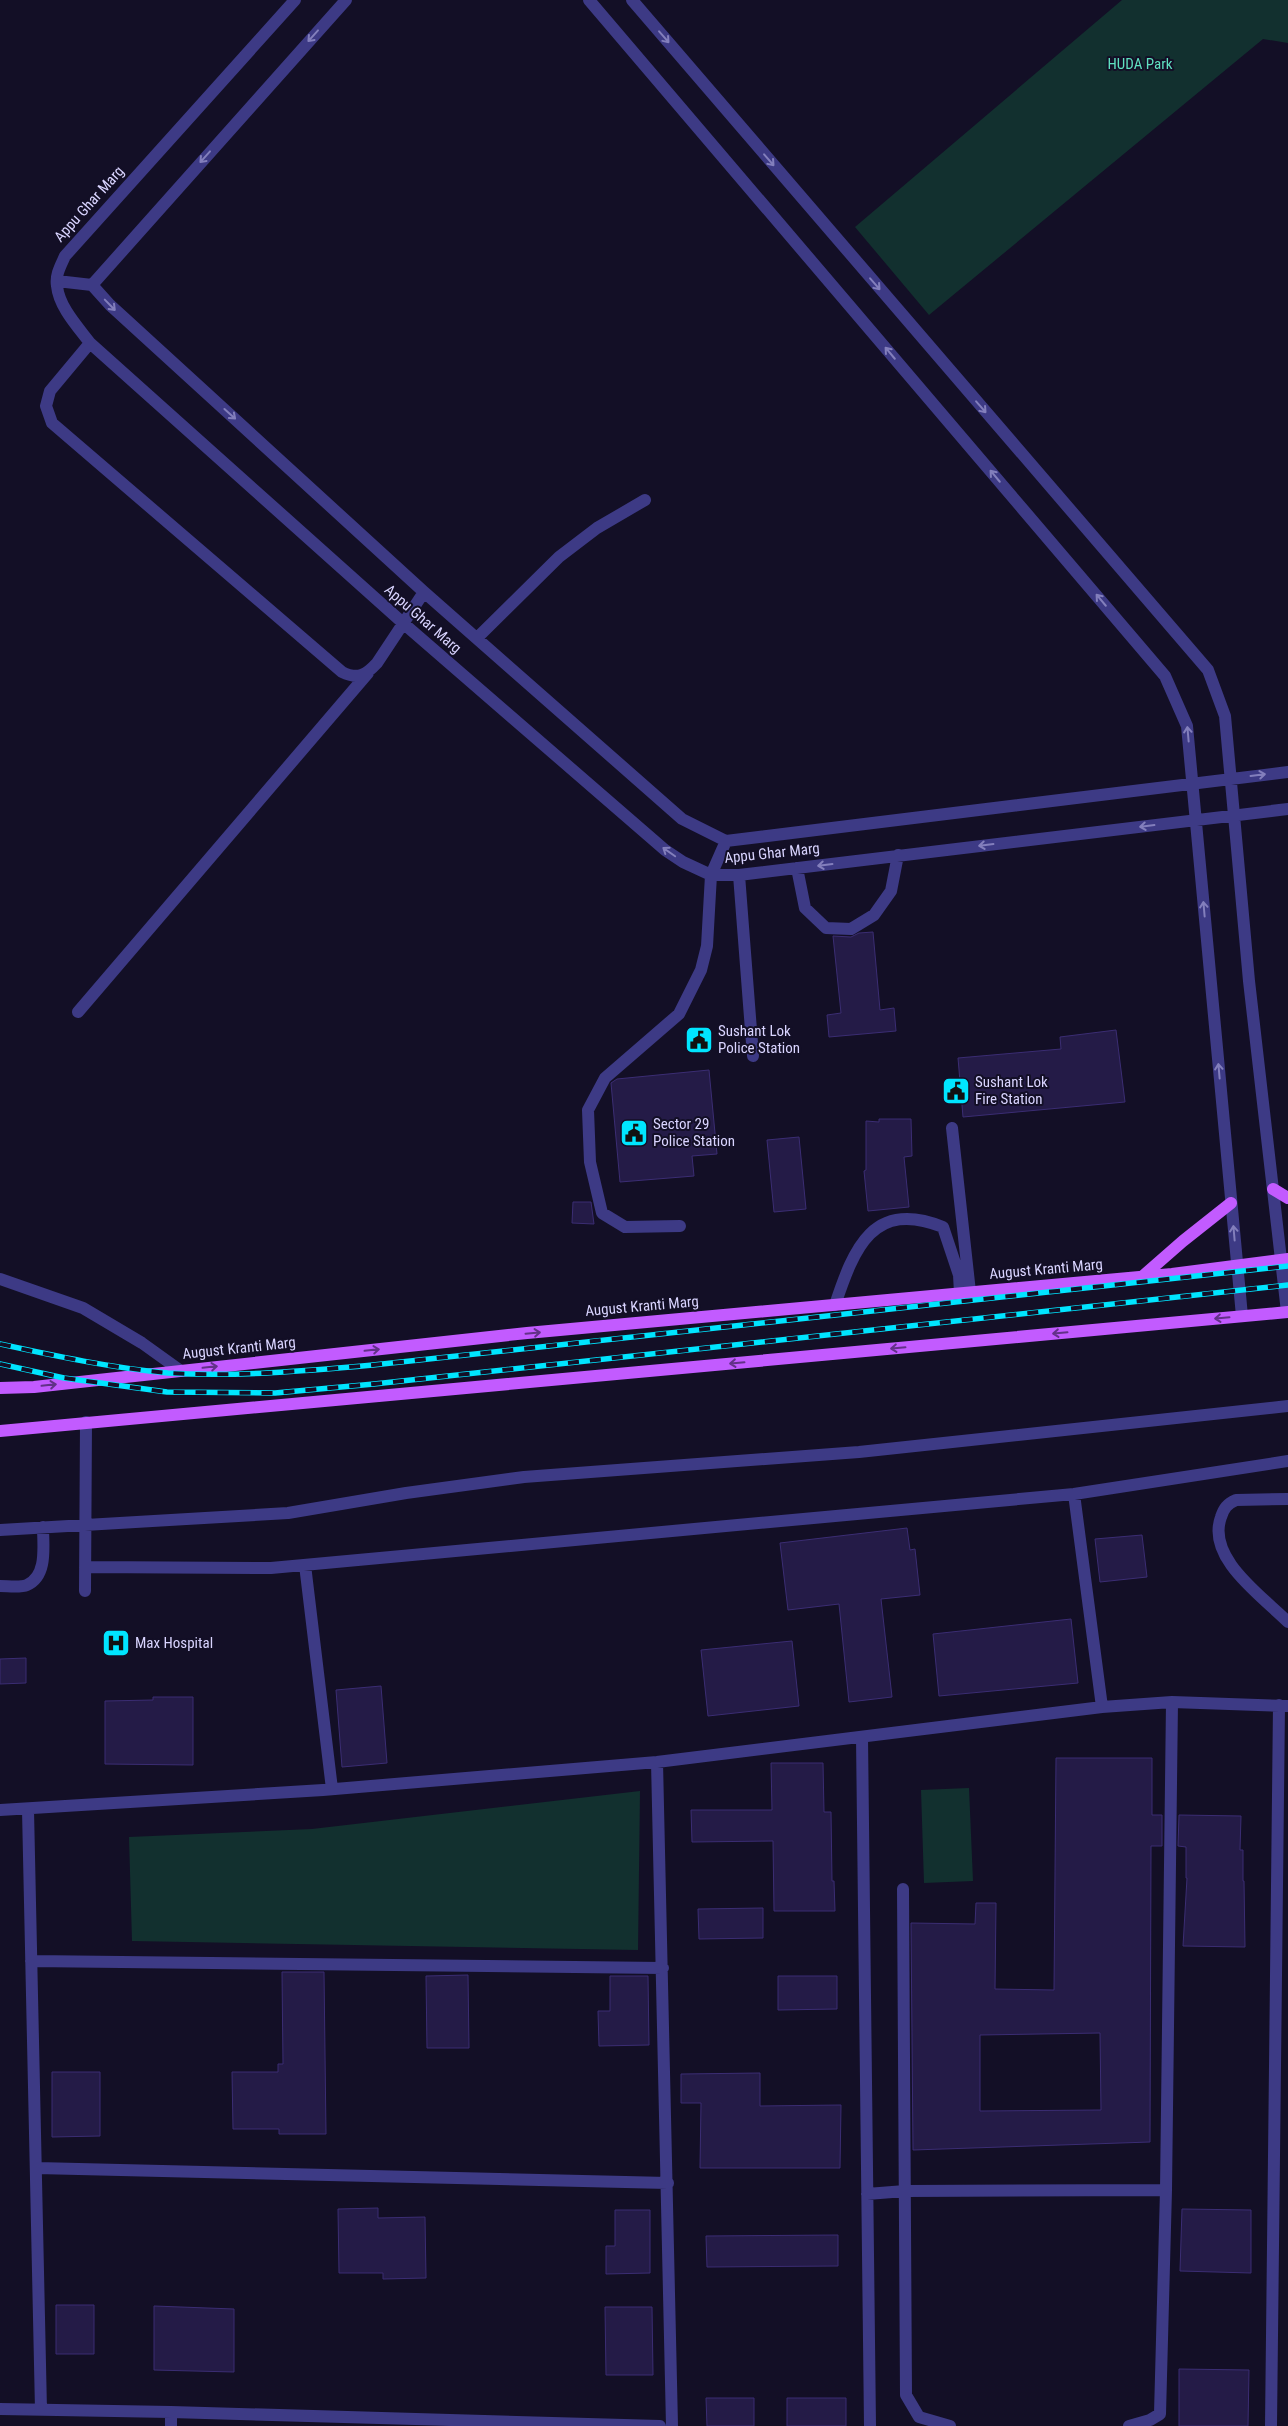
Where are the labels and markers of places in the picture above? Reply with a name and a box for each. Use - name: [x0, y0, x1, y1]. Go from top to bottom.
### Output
- place label: Sushant Lok Police Station: [718, 1022, 800, 1057]
- public building icon: Sushant Lok Police Station: [684, 1025, 714, 1055]
- place label: Sushant Lok Fire Station: [975, 1073, 1048, 1108]
- public building icon: Sushant Lok Fire Station: [941, 1076, 971, 1106]
- place label: Sector 29 Police Station: [653, 1115, 735, 1150]
- public building icon: Sector 29 Police Station: [619, 1118, 649, 1148]
- hospital icon: Max Hospital: [101, 1628, 131, 1658]
- place label: Max Hospital: [135, 1634, 213, 1652]

